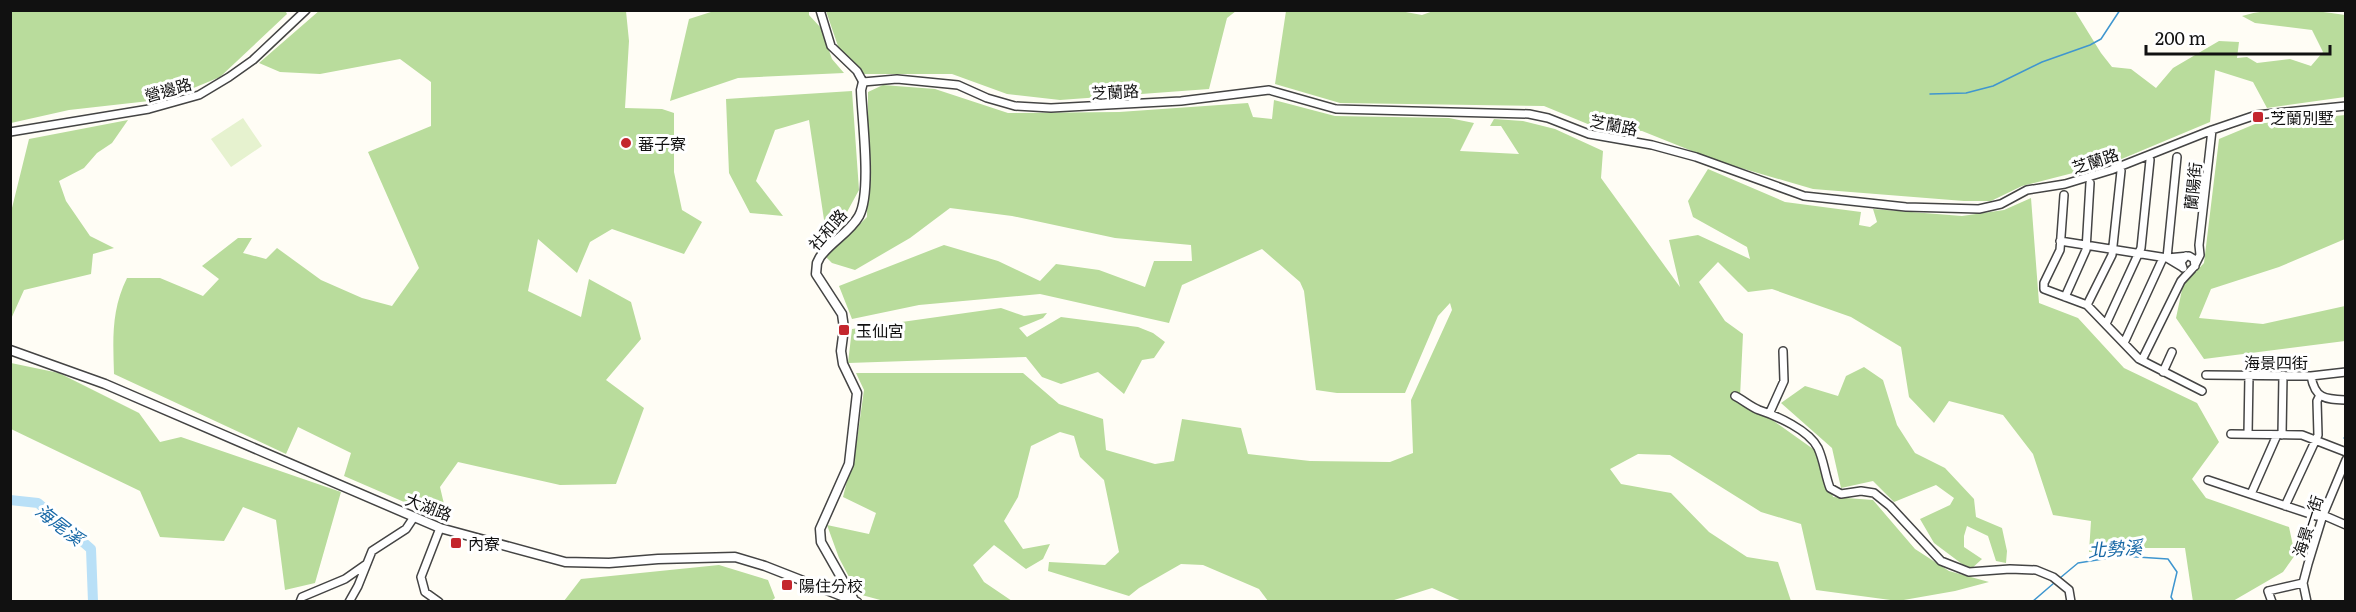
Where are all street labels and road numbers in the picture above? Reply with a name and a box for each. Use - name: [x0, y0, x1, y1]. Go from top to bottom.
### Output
- street label: 營邊路: [142, 71, 194, 107]
- street label: 芝蘭路: [1090, 78, 1140, 104]
- street label: 芝蘭路: [1588, 108, 1640, 140]
- street label: 芝蘭路: [2068, 141, 2122, 179]
- street label: 蘭陽街: [2178, 161, 2206, 211]
- street label: 社和路: [802, 203, 852, 255]
- street label: 海景四街: [2244, 350, 2308, 374]
- street label: 大湖路: [402, 486, 456, 526]
- street label: 海景一街: [2286, 492, 2328, 560]

